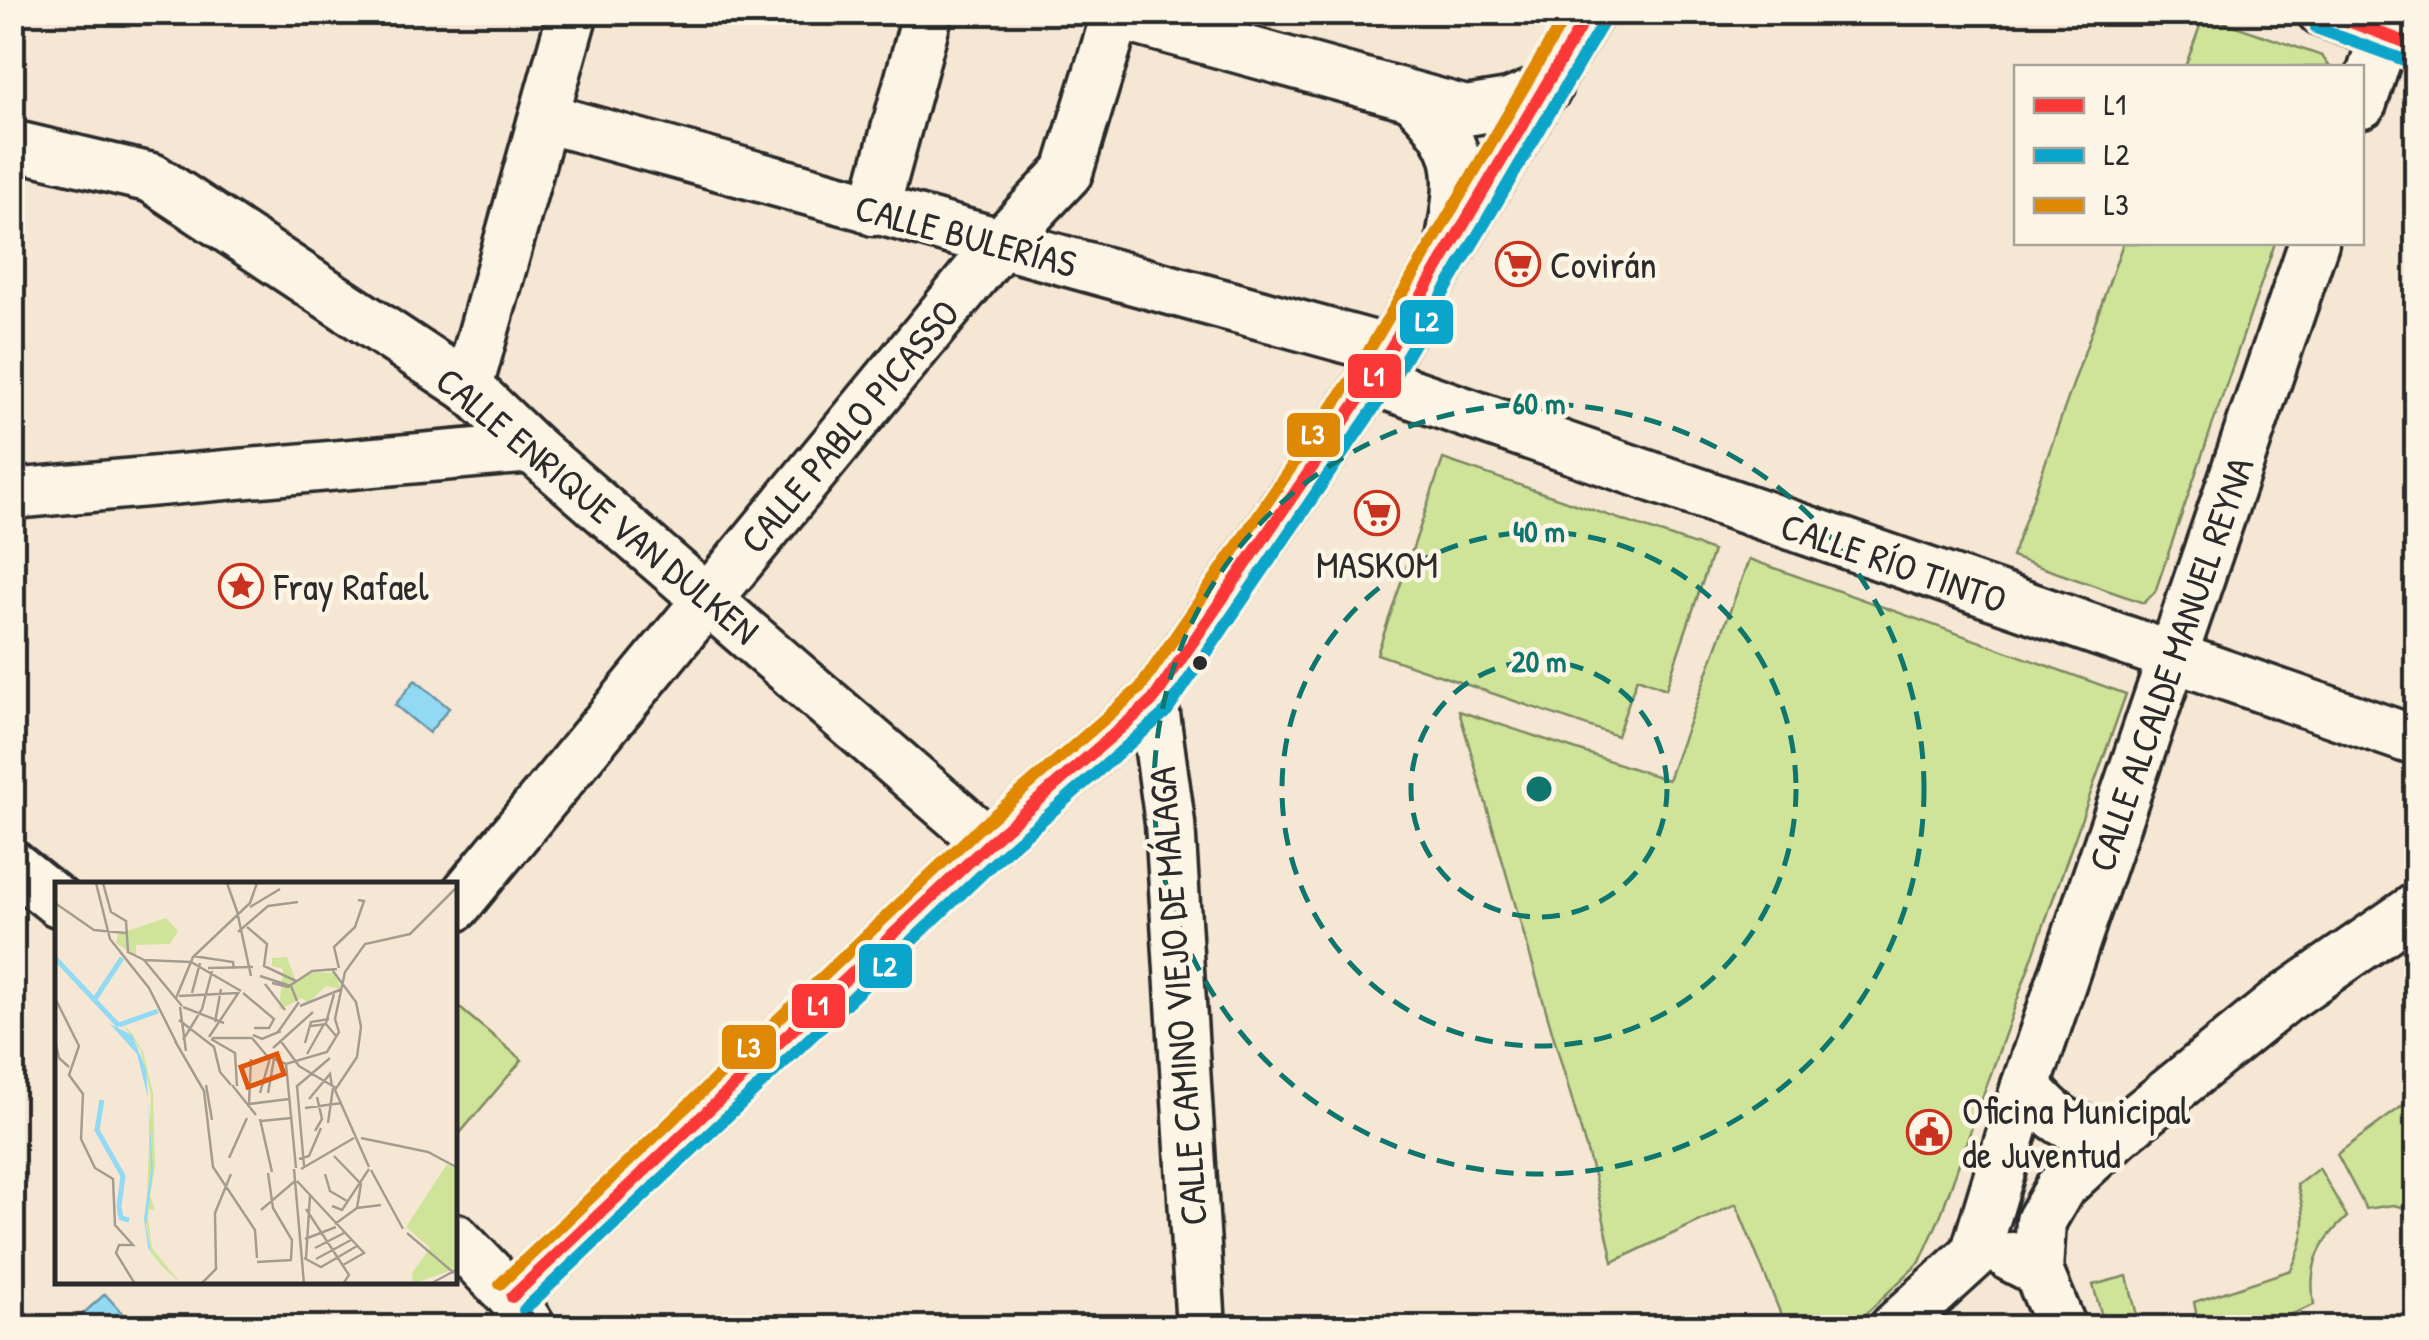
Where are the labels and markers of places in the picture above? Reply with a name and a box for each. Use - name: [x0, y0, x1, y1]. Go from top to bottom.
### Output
- place label: Covirán: [1550, 238, 1657, 290]
- supermarket icon: Covirán: [1495, 241, 1541, 287]
- supermarket icon: MASKOM: [1354, 490, 1400, 536]
- place label: MASKOM: [1316, 538, 1438, 590]
- place label: Fray Rafael: [273, 560, 429, 612]
- place icon: Fray Rafael: [218, 563, 264, 609]
- unlabelled marker: [1190, 653, 1210, 673]
- centre of rings: [1521, 771, 1557, 807]
- place label: Oficina Municipal de Juventud: [1962, 1084, 2191, 1180]
- public building icon: Oficina Municipal de Juventud: [1906, 1109, 1952, 1155]

